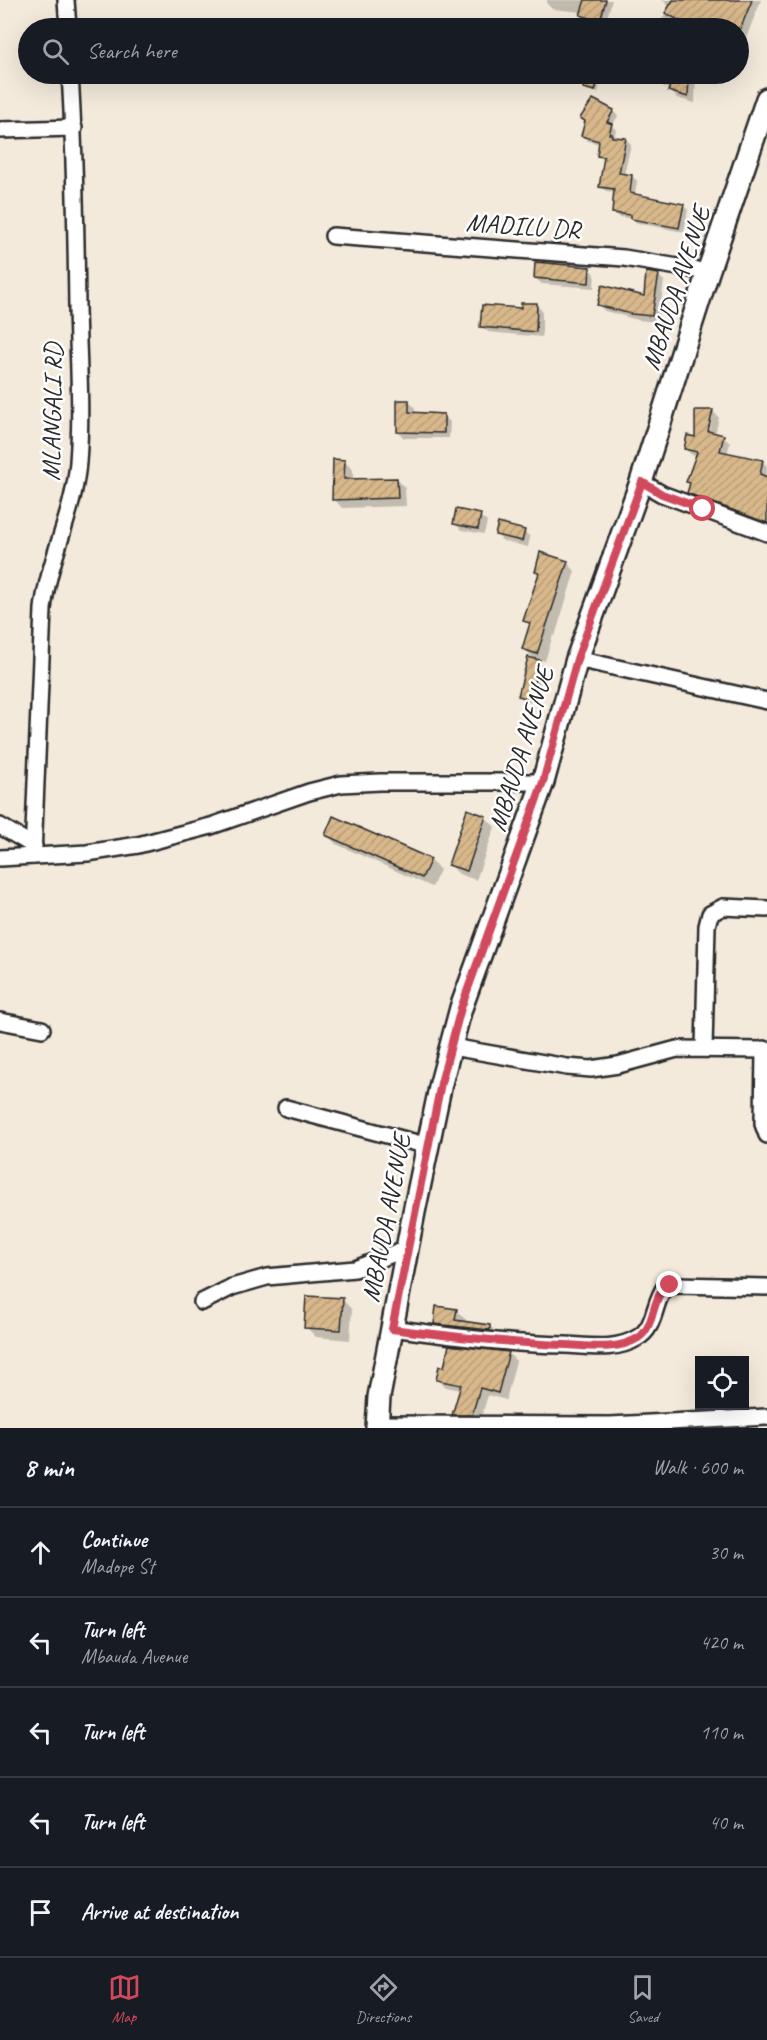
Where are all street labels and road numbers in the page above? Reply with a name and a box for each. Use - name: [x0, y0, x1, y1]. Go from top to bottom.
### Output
- street label: MBAUDA AVENUE: [634, 199, 719, 374]
- street label: MADILU DR: [465, 206, 584, 247]
- street label: MLANGALI RD: [34, 341, 70, 481]
- street label: MBAUDA AVENUE: [480, 660, 563, 835]
- street label: MBAUDA AVENUE: [354, 1128, 419, 1305]

